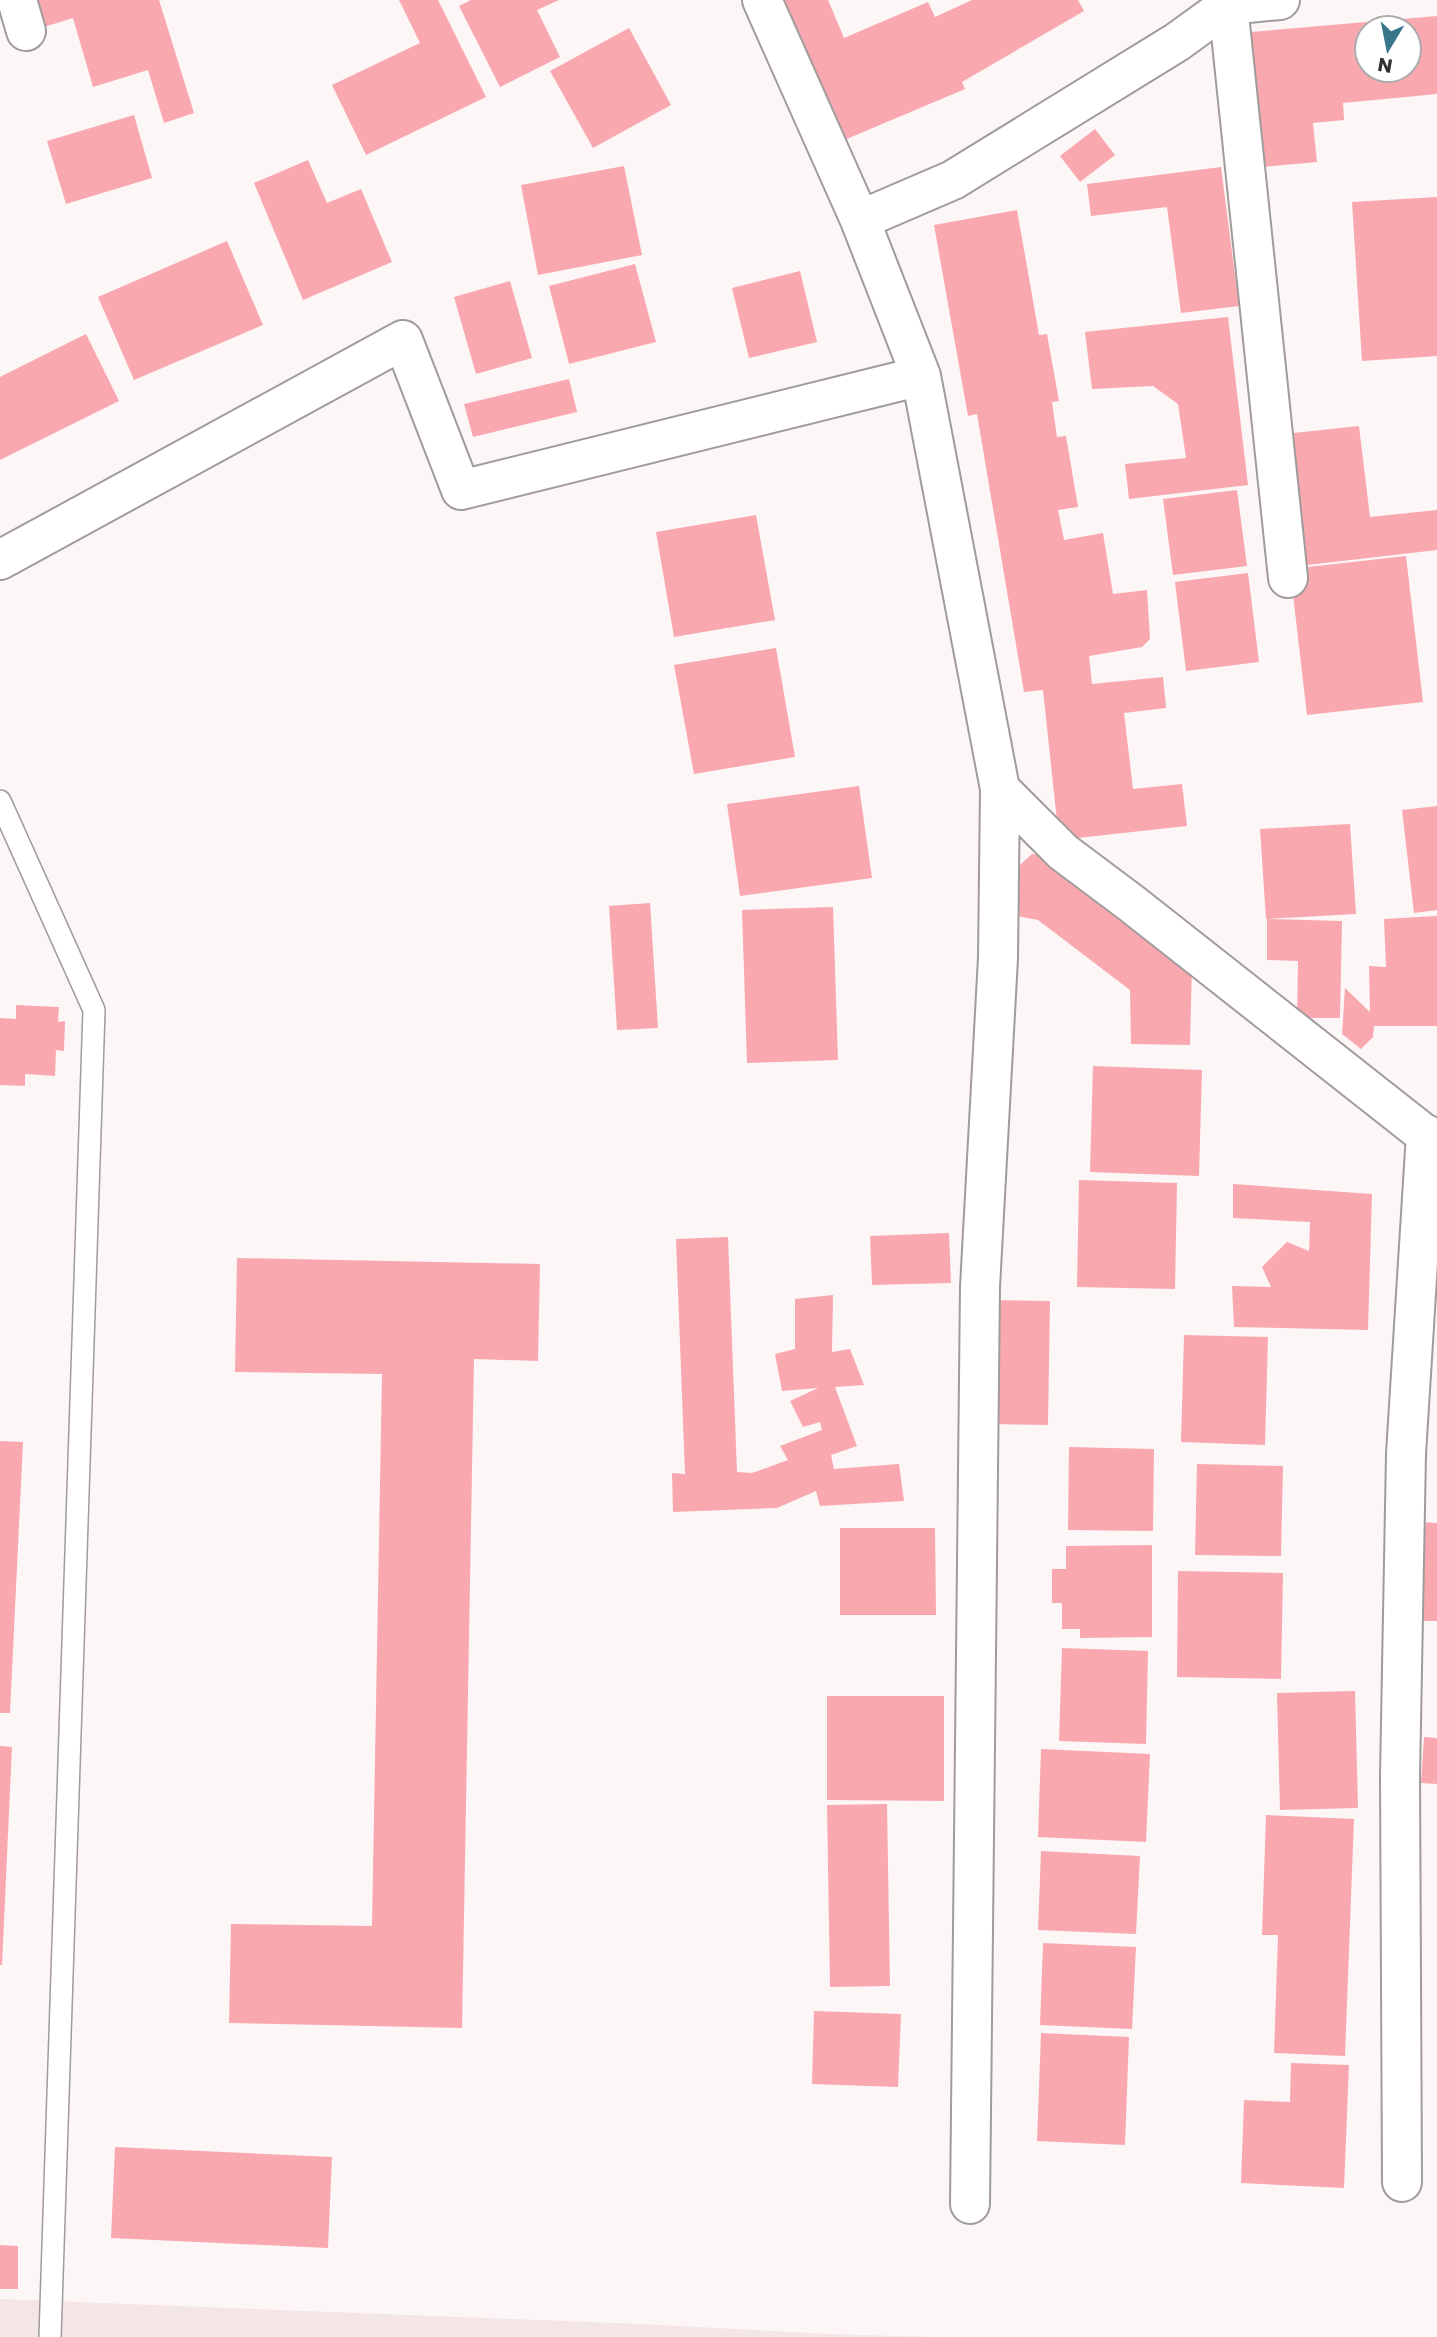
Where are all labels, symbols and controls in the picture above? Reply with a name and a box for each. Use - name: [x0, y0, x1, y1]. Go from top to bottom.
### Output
- north arrow: [1353, 14, 1423, 84]
- text: N: [1376, 51, 1395, 80]

